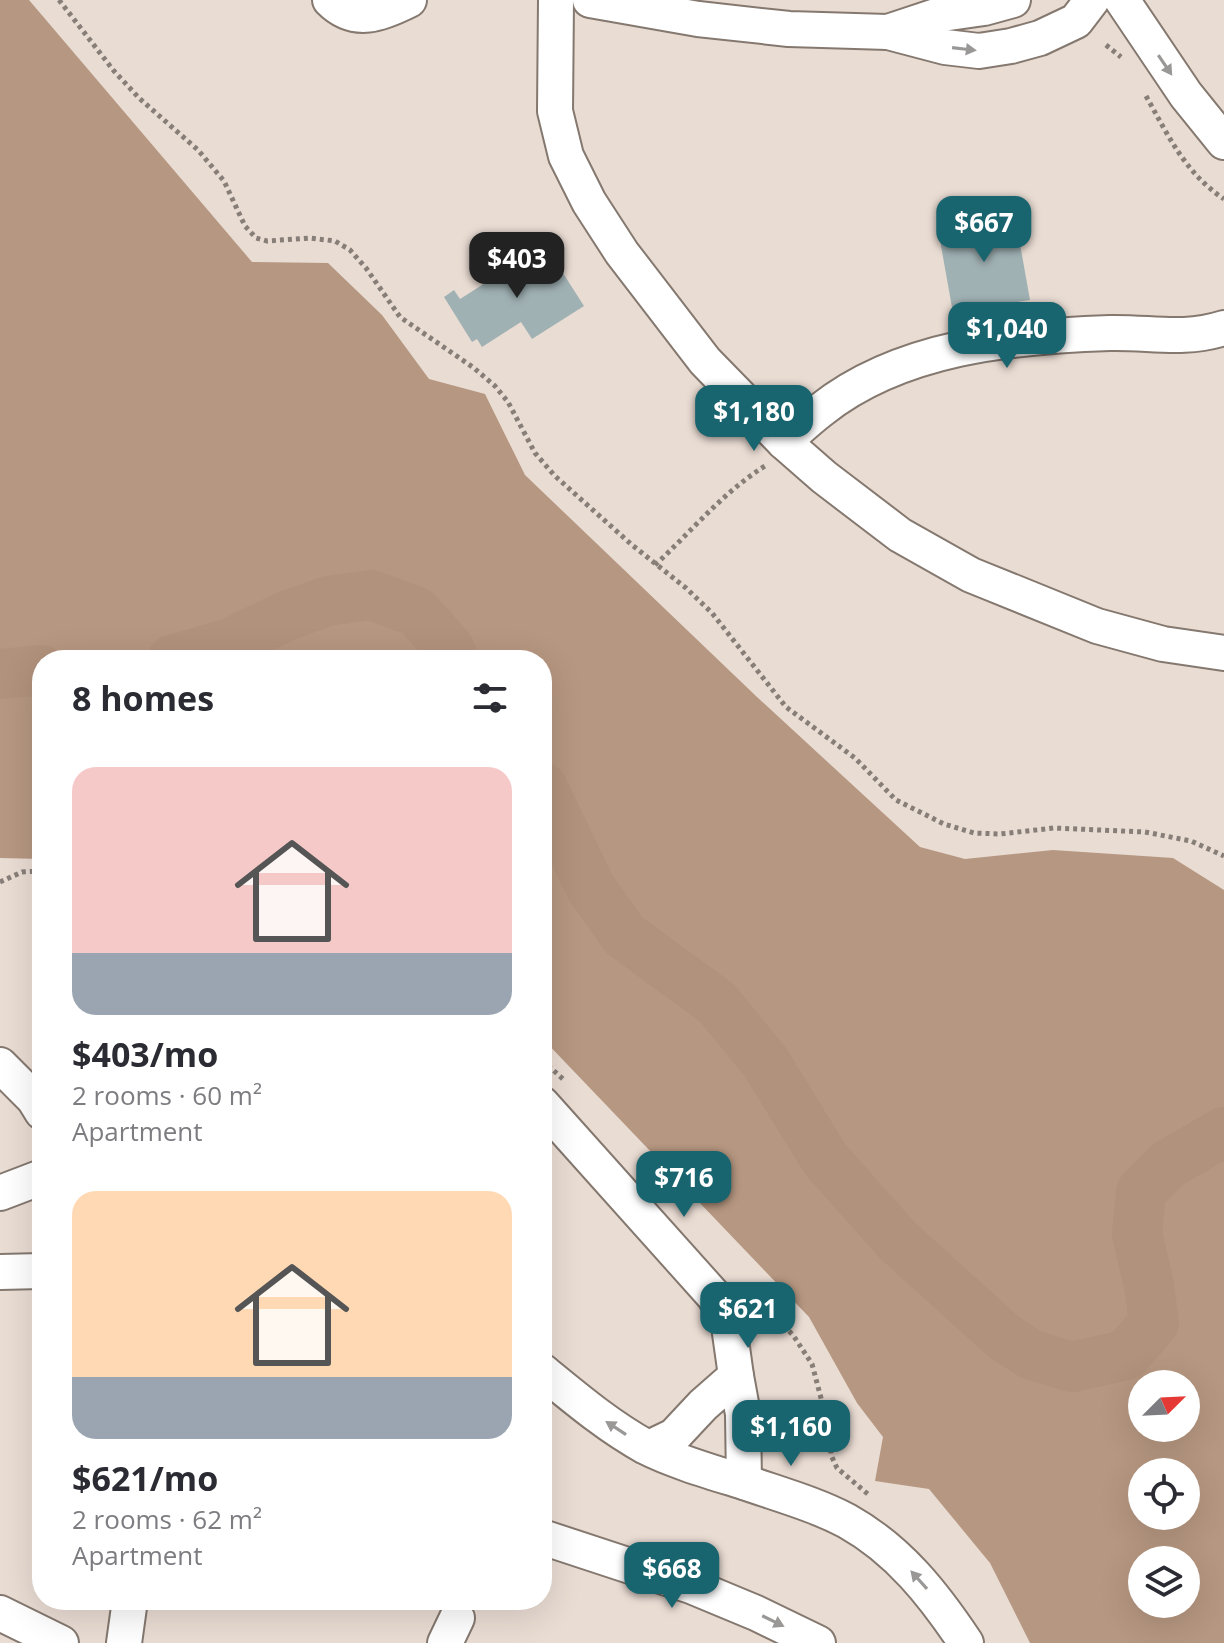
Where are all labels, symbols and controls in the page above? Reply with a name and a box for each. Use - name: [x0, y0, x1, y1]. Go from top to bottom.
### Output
- one-way arrow: [952, 43, 977, 56]
- one-way arrow: [1158, 54, 1173, 75]
- pin: $667: [937, 196, 1031, 264]
- text: $667: [954, 204, 1014, 240]
- pin: $403: [470, 232, 564, 300]
- text: $403: [487, 240, 547, 276]
- pin: $1,040: [942, 302, 1072, 370]
- text: $1,040: [966, 310, 1048, 346]
- pin: $1,180: [689, 385, 819, 453]
- text: $1,180: [713, 393, 795, 429]
- text: 8 homes: [72, 675, 214, 721]
- icon: filters: [468, 676, 512, 720]
- icon: home: [220, 819, 364, 963]
- text: $403/mo: [72, 1031, 218, 1077]
- text: 2 rooms · 60 m²: [72, 1077, 262, 1113]
- text: Apartment: [72, 1113, 203, 1149]
- pin: $716: [637, 1151, 731, 1219]
- text: $716: [654, 1159, 714, 1195]
- icon: home: [220, 1243, 364, 1387]
- pin: $621: [701, 1282, 795, 1350]
- text: $621: [718, 1290, 778, 1326]
- north arrow: [1128, 1370, 1200, 1442]
- map controls: [1128, 1370, 1200, 1618]
- pin: $1,160: [726, 1400, 856, 1468]
- text: $1,160: [750, 1408, 832, 1444]
- one-way arrow: [605, 1421, 627, 1435]
- text: $621/mo: [72, 1455, 218, 1501]
- button: locate: [1128, 1458, 1200, 1530]
- text: 2 rooms · 62 m²: [72, 1501, 262, 1537]
- text: Apartment: [72, 1537, 203, 1573]
- pin: $668: [625, 1542, 719, 1610]
- button: layers: [1128, 1546, 1200, 1618]
- text: $668: [642, 1550, 702, 1586]
- one-way arrow: [911, 1571, 929, 1590]
- one-way arrow: [761, 1614, 784, 1628]

